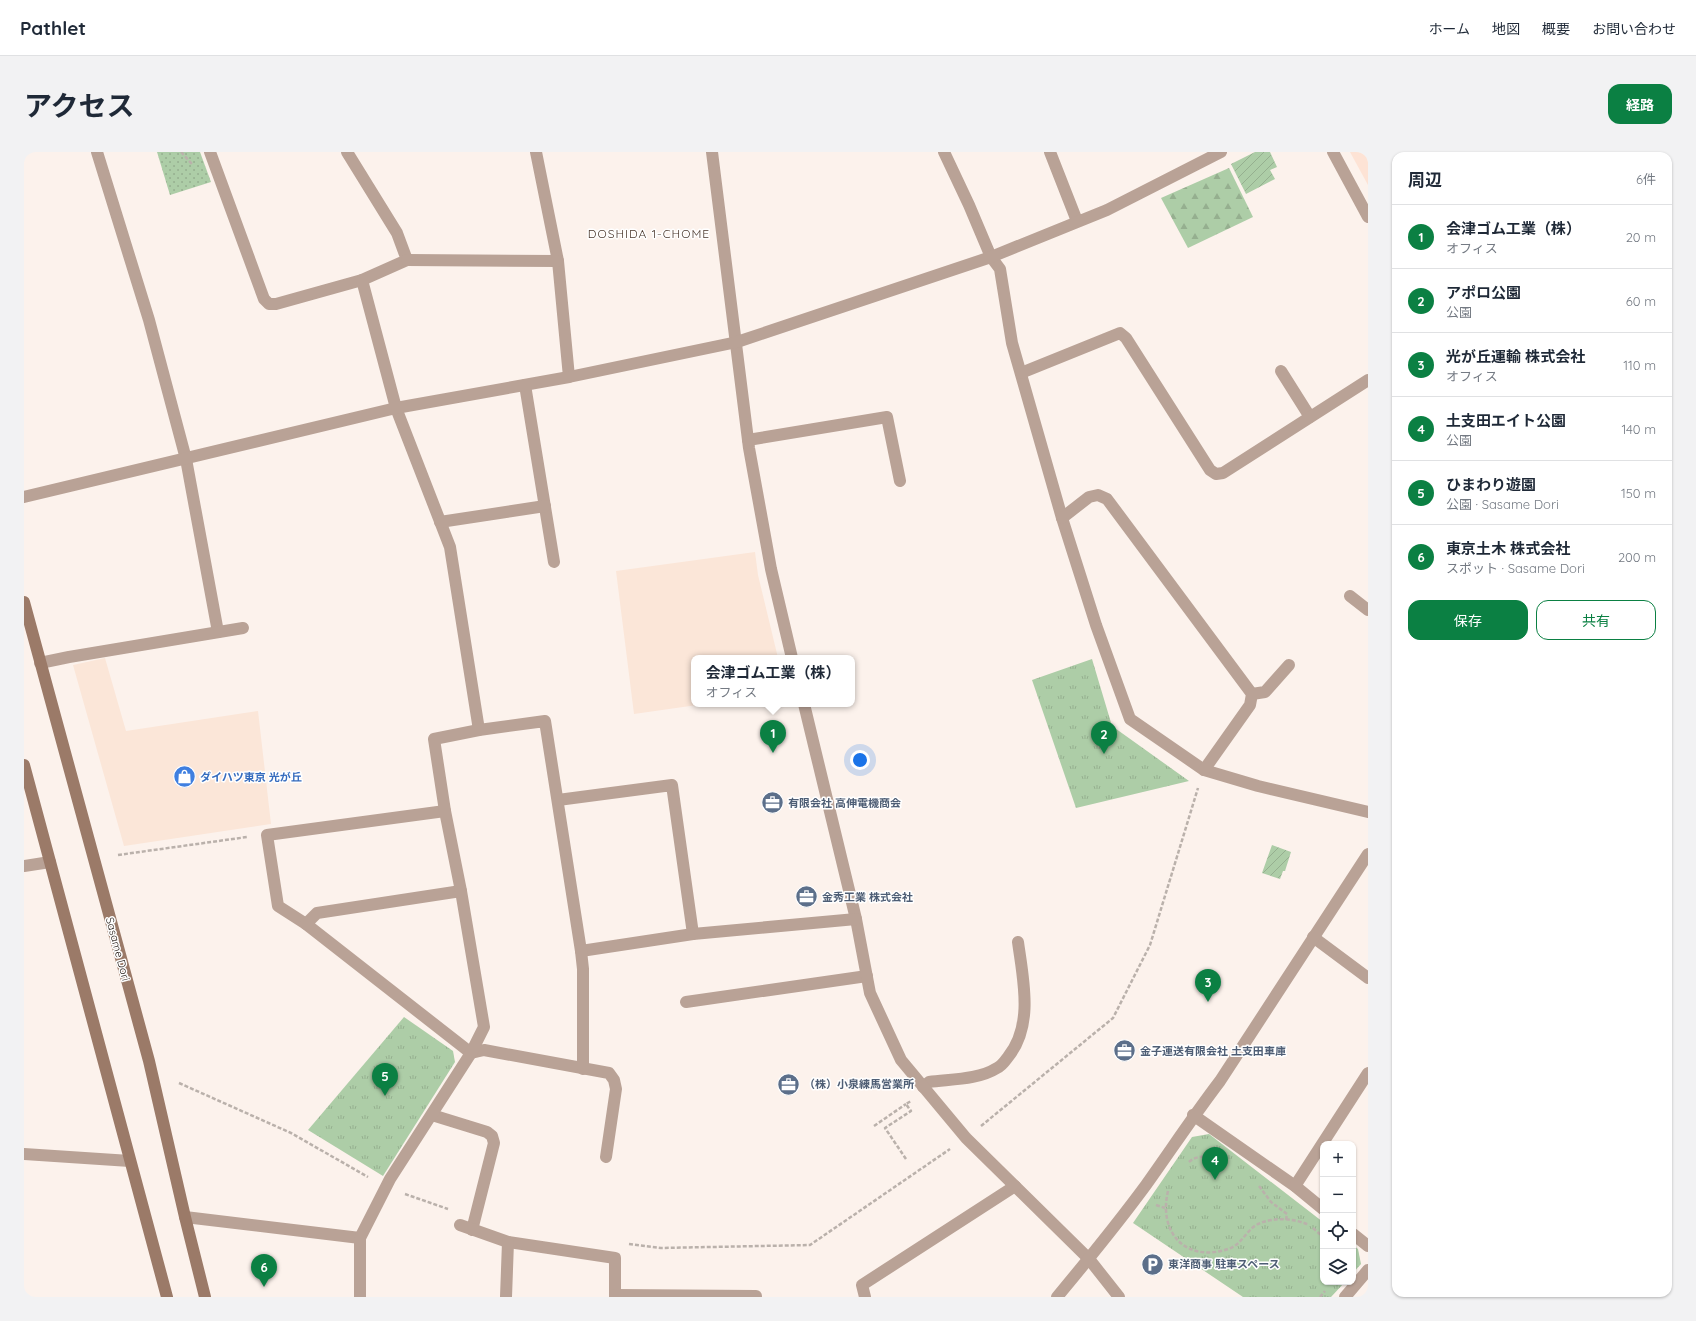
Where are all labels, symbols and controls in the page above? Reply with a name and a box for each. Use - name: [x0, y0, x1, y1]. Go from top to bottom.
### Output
- text: Pathlet: [20, 16, 86, 40]
- text: ホーム: [1428, 20, 1470, 38]
- text: 地図: [1492, 20, 1520, 38]
- text: 概要: [1542, 20, 1570, 38]
- text: お問い合わせ: [1592, 20, 1676, 38]
- button: 経路: [1608, 84, 1672, 124]
- text: アクセス: [24, 88, 135, 123]
- text: 周辺: [1408, 169, 1442, 190]
- text: 6件: [1636, 171, 1656, 187]
- text: 会津ゴム工業（株）: [1446, 219, 1581, 238]
- district label: DOSHIDA 1-CHOME: [588, 226, 710, 241]
- text: 1: [1418, 229, 1424, 245]
- text: 20 m: [1626, 229, 1656, 245]
- text: オフィス: [1446, 240, 1498, 256]
- text: アポロ公園: [1446, 283, 1521, 302]
- text: 2: [1417, 293, 1425, 309]
- text: 60 m: [1626, 293, 1656, 309]
- text: 公園: [1446, 304, 1472, 320]
- text: 光が丘運輸 株式会社: [1446, 347, 1585, 366]
- text: 3: [1418, 357, 1424, 373]
- text: 110 m: [1623, 357, 1656, 373]
- text: オフィス: [1446, 368, 1498, 384]
- text: 土支田エイト公園: [1446, 411, 1566, 430]
- text: 4: [1417, 421, 1425, 437]
- text: 140 m: [1621, 421, 1656, 437]
- text: 公園: [1446, 432, 1472, 448]
- text: ひまわり遊園: [1446, 475, 1536, 494]
- text: 5: [1417, 485, 1425, 501]
- text: 150 m: [1621, 485, 1656, 501]
- text: 公園 · Sasame Dori: [1446, 496, 1559, 512]
- text: 東京土木 株式会社: [1446, 539, 1570, 558]
- text: 6: [1417, 549, 1425, 565]
- text: 200 m: [1618, 549, 1656, 565]
- text: スポット · Sasame Dori: [1446, 560, 1585, 576]
- button: 保存: [1408, 600, 1528, 640]
- button: 共有: [1536, 600, 1656, 640]
- popup: [691, 655, 855, 707]
- text: 会津ゴム工業（株）: [705, 663, 841, 682]
- text: オフィス: [705, 684, 757, 700]
- pin: 1: [760, 720, 786, 753]
- pin: 2: [1091, 721, 1117, 754]
- your location: [850, 750, 870, 770]
- shop icon: ダイハツ東京 光が丘: [172, 764, 198, 790]
- place label: ダイハツ東京 光が丘: [200, 770, 302, 784]
- office icon: 有限会社 高伸電機商会: [760, 790, 786, 816]
- place label: 有限会社 高伸電機商会: [788, 796, 901, 810]
- office icon: 金秀工業 株式会社: [794, 884, 820, 910]
- place label: 金秀工業 株式会社: [822, 890, 913, 904]
- street label: Sasame Dori: [103, 916, 133, 982]
- pin: 3: [1195, 969, 1221, 1002]
- office icon: 金子運送有限会社 土支田車庫: [1112, 1038, 1138, 1064]
- place label: 金子運送有限会社 土支田車庫: [1140, 1044, 1286, 1058]
- pin: 5: [372, 1063, 398, 1096]
- office icon: （株）小泉練馬営業所: [775, 1071, 801, 1097]
- place label: （株）小泉練馬営業所: [804, 1077, 914, 1091]
- map controls: [1320, 1141, 1356, 1285]
- button: +: [1320, 1141, 1356, 1177]
- pin: 4: [1202, 1147, 1228, 1180]
- button: −: [1320, 1177, 1356, 1213]
- button: locate: [1320, 1213, 1356, 1249]
- button: layers: [1320, 1249, 1356, 1285]
- parking icon: 東洋商事 駐車スペース: [1139, 1251, 1165, 1277]
- pin: 6: [251, 1254, 277, 1287]
- place label: 東洋商事 駐車スペース: [1168, 1257, 1280, 1271]

